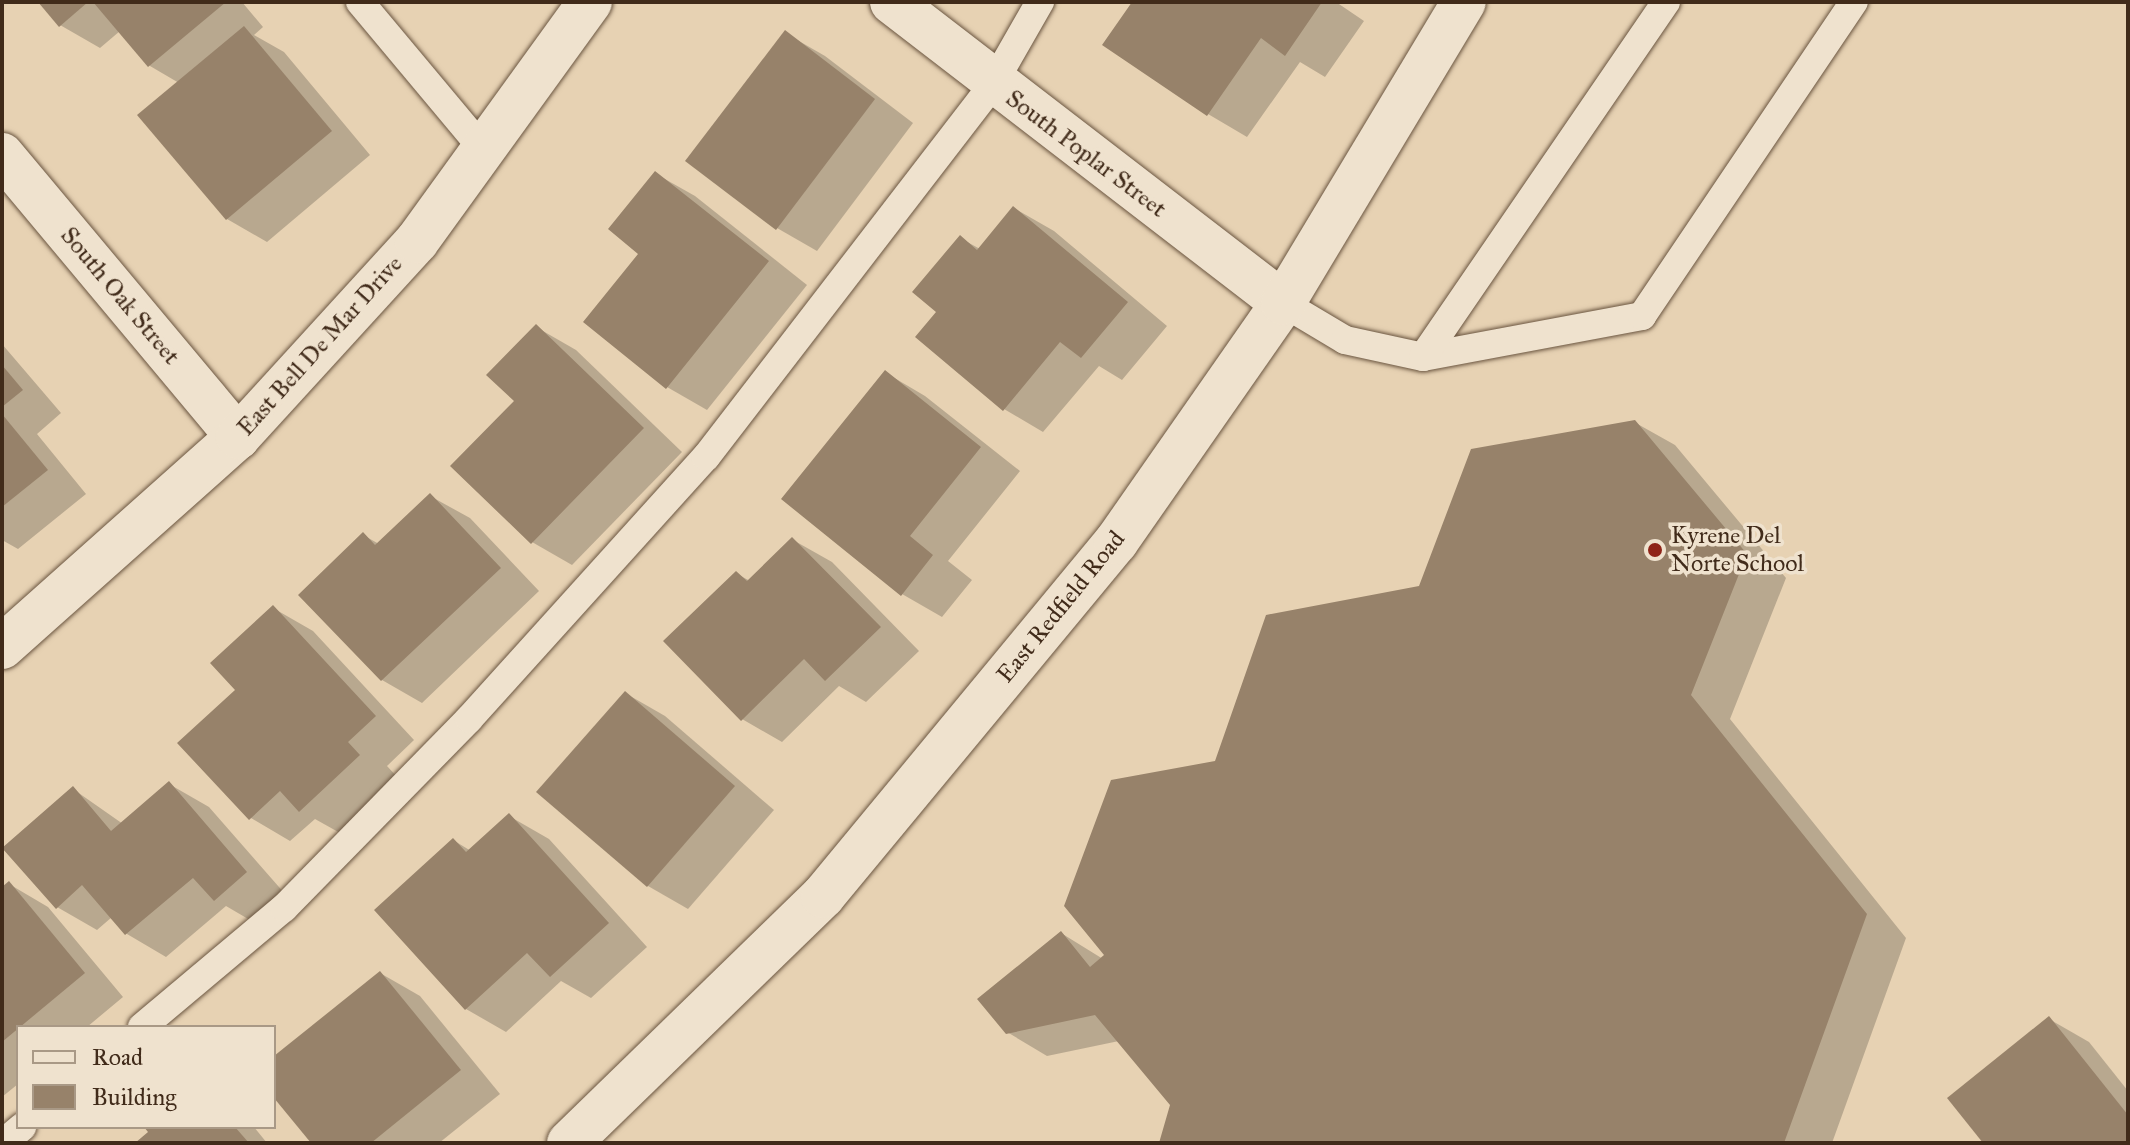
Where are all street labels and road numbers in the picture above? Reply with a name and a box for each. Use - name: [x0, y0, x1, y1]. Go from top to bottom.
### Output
- street label: South Poplar Street: [1000, 84, 1172, 224]
- street label: South Oak Street: [54, 222, 186, 370]
- street label: East Bell De Mar Drive: [232, 250, 408, 442]
- street label: East Redfield Road: [991, 525, 1131, 689]

